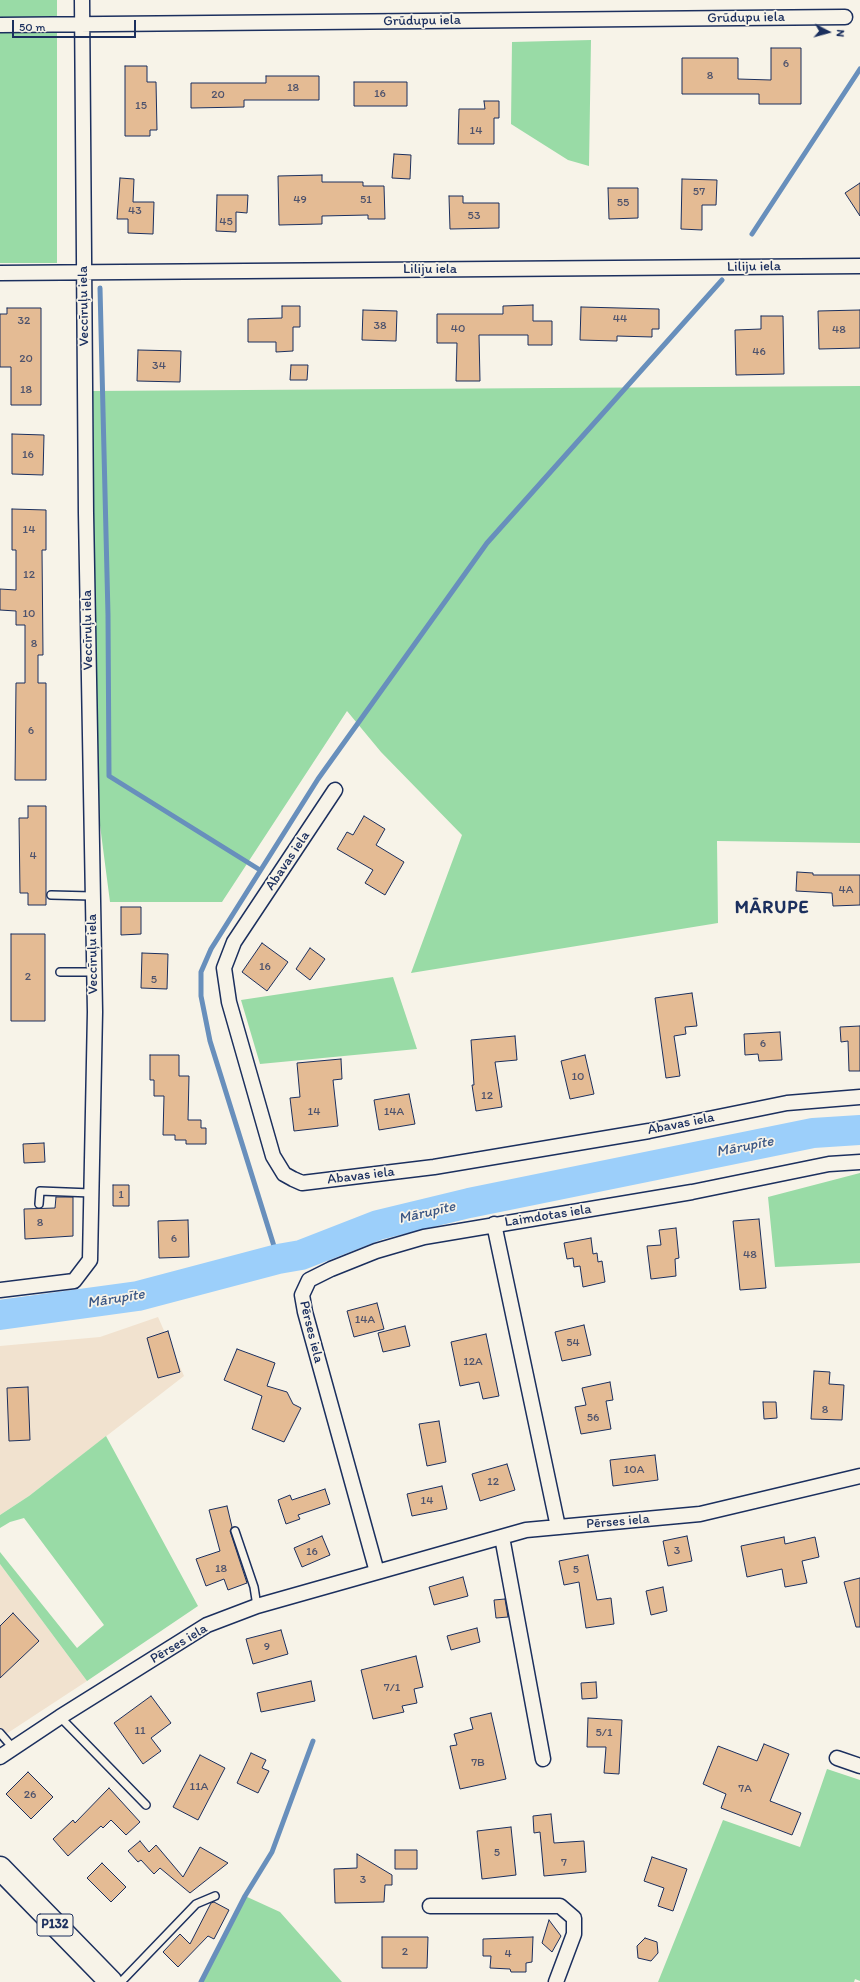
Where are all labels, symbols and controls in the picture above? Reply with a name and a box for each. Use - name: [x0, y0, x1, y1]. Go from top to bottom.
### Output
- street label: Grūdupu iela: [707, 9, 785, 27]
- scale bar: [14, 12, 138, 38]
- street label: Grūdupu iela: [383, 12, 461, 30]
- north arrow: [808, 12, 848, 52]
- text: 50 m: [19, 20, 45, 34]
- text: N: [834, 29, 847, 38]
- house number: 6: [783, 57, 789, 71]
- house number: 8: [707, 69, 713, 83]
- house number: 18: [287, 81, 299, 95]
- house number: 16: [374, 87, 386, 101]
- house number: 20: [211, 88, 225, 102]
- house number: 15: [135, 99, 147, 113]
- house number: 14: [470, 124, 482, 138]
- house number: 57: [693, 185, 705, 199]
- house number: 49: [293, 193, 307, 207]
- house number: 51: [360, 193, 372, 207]
- house number: 55: [617, 196, 629, 210]
- house number: 43: [128, 204, 142, 218]
- house number: 53: [468, 209, 480, 223]
- house number: 45: [219, 215, 233, 229]
- street label: Liliju iela: [727, 258, 781, 276]
- street label: Liliju iela: [403, 261, 457, 277]
- street label: Veccīruļu iela: [75, 266, 93, 346]
- house number: 44: [613, 312, 627, 326]
- house number: 32: [18, 314, 30, 328]
- house number: 38: [373, 319, 387, 333]
- house number: 40: [451, 322, 465, 336]
- house number: 48: [832, 323, 846, 337]
- house number: 46: [752, 345, 766, 359]
- house number: 20: [19, 352, 33, 366]
- house number: 34: [152, 359, 166, 373]
- house number: 18: [20, 383, 32, 397]
- house number: 16: [22, 448, 34, 462]
- house number: 14: [23, 523, 35, 537]
- house number: 12: [23, 568, 35, 582]
- street label: Veccīruļu iela: [79, 590, 97, 670]
- house number: 10: [23, 607, 35, 621]
- house number: 8: [31, 637, 37, 651]
- house number: 6: [28, 724, 34, 738]
- street label: Abavas iela: [262, 828, 314, 894]
- house number: 4: [29, 849, 37, 863]
- house number: 4A: [839, 883, 853, 897]
- district label: MĀRUPE: [734, 897, 810, 919]
- street label: Veccīruļu iela: [84, 914, 102, 994]
- house number: 16: [259, 960, 271, 974]
- house number: 2: [25, 970, 31, 984]
- house number: 5: [151, 973, 157, 987]
- house number: 6: [760, 1037, 766, 1051]
- house number: 10: [572, 1070, 584, 1084]
- house number: 12: [481, 1089, 493, 1103]
- house number: 14: [308, 1105, 320, 1119]
- house number: 14A: [384, 1105, 404, 1119]
- street label: Abavas iela: [646, 1109, 716, 1139]
- water label: Mārupīte: [715, 1133, 775, 1161]
- street label: Abavas iela: [326, 1164, 396, 1188]
- house number: 1: [118, 1188, 124, 1202]
- water label: Mārupīte: [397, 1198, 457, 1228]
- street label: Laimdotas iela: [503, 1201, 593, 1231]
- house number: 8: [37, 1216, 43, 1230]
- house number: 6: [171, 1232, 177, 1246]
- house number: 48: [743, 1248, 757, 1262]
- water label: Mārupīte: [86, 1286, 146, 1312]
- street label: Pērses iela: [295, 1299, 327, 1365]
- house number: 14A: [355, 1313, 375, 1327]
- house number: 54: [566, 1336, 580, 1350]
- house number: 12A: [463, 1355, 483, 1369]
- house number: 8: [822, 1403, 828, 1417]
- house number: 56: [587, 1411, 599, 1425]
- house number: 10A: [624, 1463, 644, 1477]
- house number: 12: [487, 1475, 499, 1489]
- house number: 14: [421, 1494, 433, 1508]
- street label: Pērses iela: [586, 1511, 650, 1533]
- house number: 3: [674, 1544, 680, 1558]
- house number: 16: [306, 1545, 318, 1559]
- house number: 18: [215, 1562, 227, 1576]
- house number: 5: [573, 1563, 579, 1577]
- street label: Pērses iela: [147, 1620, 211, 1668]
- house number: 9: [264, 1640, 270, 1654]
- house number: 7/1: [384, 1681, 400, 1695]
- house number: 11: [134, 1724, 146, 1738]
- house number: 5/1: [596, 1726, 612, 1740]
- house number: 7B: [471, 1756, 485, 1770]
- house number: 11A: [190, 1780, 208, 1794]
- house number: 7A: [738, 1782, 752, 1796]
- house number: 26: [24, 1788, 36, 1802]
- house number: 5: [494, 1846, 500, 1860]
- house number: 7: [561, 1856, 567, 1870]
- house number: 3: [360, 1873, 366, 1887]
- road number: P132: [37, 1914, 73, 1936]
- house number: 2: [402, 1945, 408, 1959]
- house number: 4: [504, 1947, 512, 1961]

